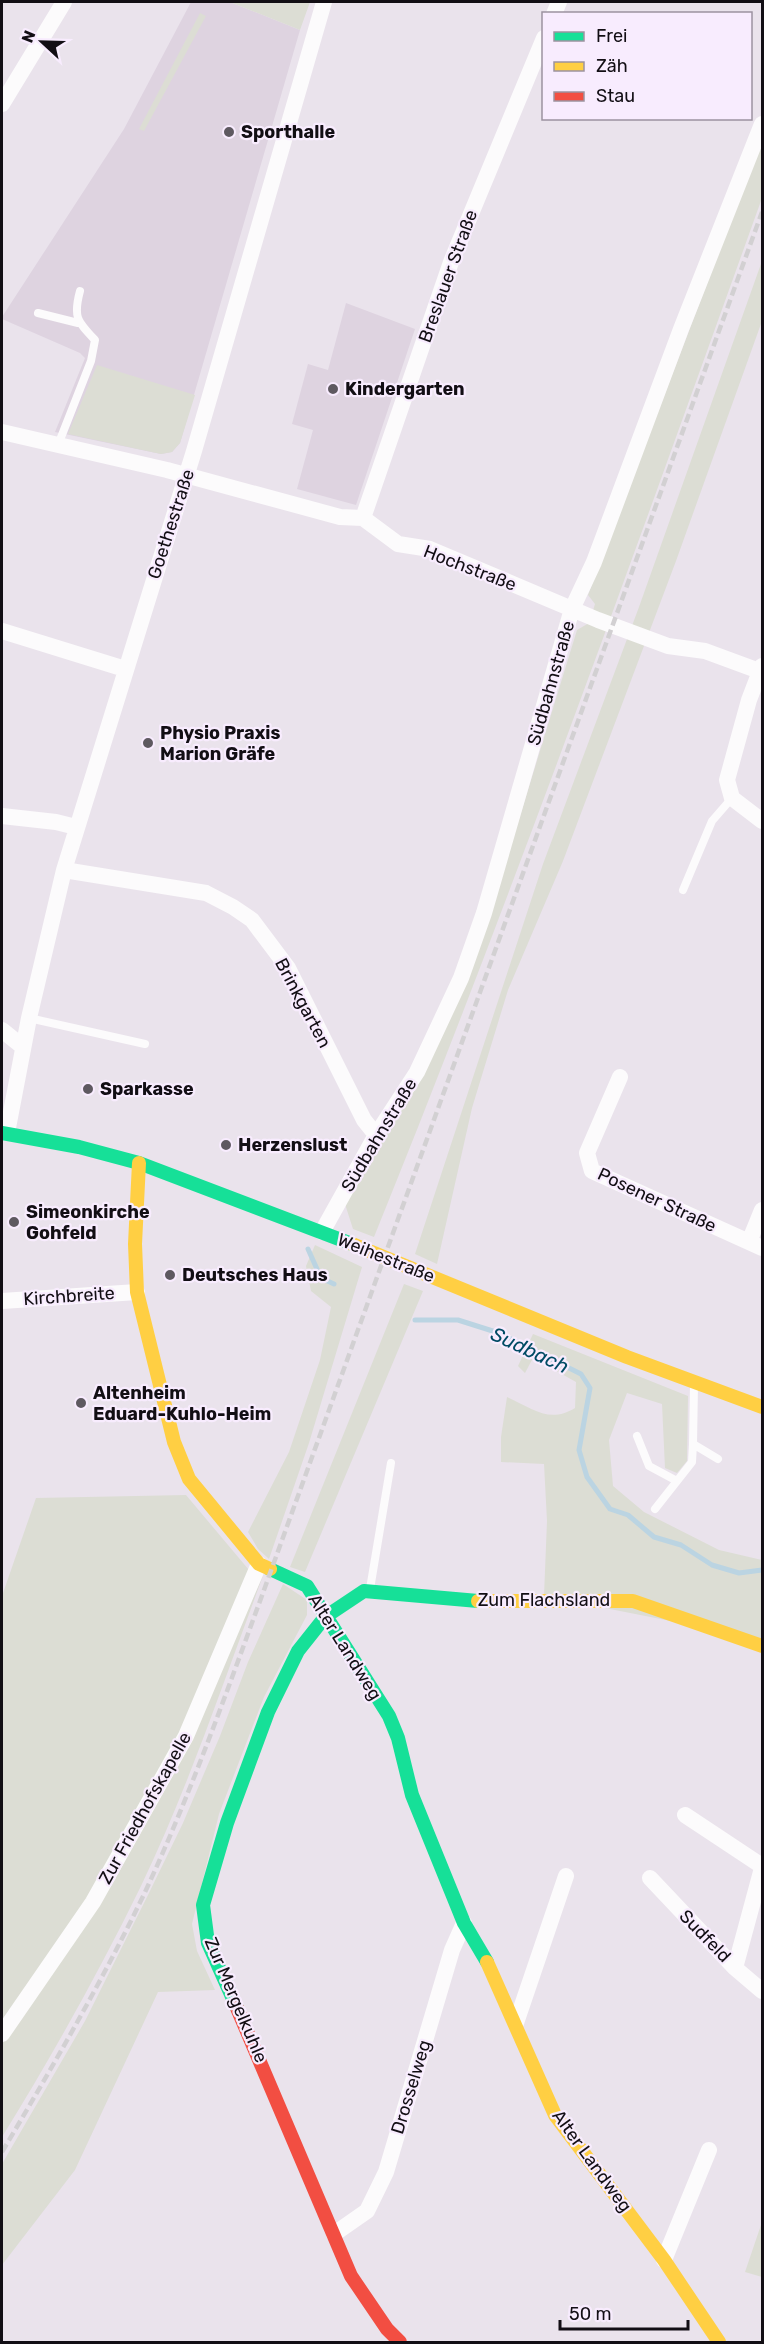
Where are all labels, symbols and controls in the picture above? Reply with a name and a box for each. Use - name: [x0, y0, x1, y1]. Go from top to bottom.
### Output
- north arrow: [12, 12, 72, 72]
- legend: [542, 12, 752, 120]
- text: Frei: [596, 25, 627, 47]
- text: N: [18, 28, 40, 45]
- text: Zäh: [596, 55, 628, 77]
- text: Stau: [596, 85, 635, 107]
- place label: Sporthalle: [241, 121, 335, 143]
- marker: Sporthalle: [222, 125, 236, 139]
- street label: Breslauer Straße: [414, 207, 482, 345]
- place label: Kindergarten: [345, 378, 465, 400]
- marker: Kindergarten: [326, 382, 340, 396]
- street label: Goethestraße: [143, 466, 199, 582]
- street label: Hochstraße: [420, 540, 520, 596]
- street label: Südbahnstraße: [523, 618, 579, 748]
- place label: Physio Praxis Marion Gräfe: [160, 722, 280, 765]
- marker: Physio Praxis Marion Gräfe: [141, 736, 155, 750]
- street label: Brinkgarten: [270, 954, 336, 1052]
- street label: Südbahnstraße: [336, 1074, 422, 1196]
- place label: Sparkasse: [100, 1078, 194, 1100]
- marker: Sparkasse: [81, 1082, 95, 1096]
- place label: Herzenslust: [238, 1134, 347, 1156]
- marker: Herzenslust: [219, 1138, 233, 1152]
- street label: Posener Straße: [594, 1163, 720, 1237]
- place label: Simeonkirche Gohfeld: [26, 1201, 150, 1244]
- marker: Simeonkirche Gohfeld: [7, 1215, 21, 1229]
- street label: Weihestraße: [334, 1228, 438, 1288]
- place label: Deutsches Haus: [182, 1264, 328, 1286]
- marker: Deutsches Haus: [163, 1268, 177, 1282]
- street label: Kirchbreite: [23, 1282, 115, 1310]
- water label: Sudbach: [487, 1322, 573, 1378]
- place label: Altenheim Eduard-Kuhlo-Heim: [93, 1382, 271, 1425]
- marker: Altenheim Eduard-Kuhlo-Heim: [74, 1396, 88, 1410]
- street label: Zum Flachsland: [478, 1589, 610, 1611]
- street label: Alter Landweg: [304, 1590, 386, 1704]
- street label: Zur Friedhofskapelle: [94, 1728, 196, 1888]
- street label: Sudfeld: [675, 1905, 735, 1967]
- street label: Zur Mergelkuhle: [200, 1934, 272, 2066]
- street label: Drosselweg: [386, 2037, 436, 2137]
- street label: Alter Landweg: [548, 2106, 636, 2216]
- scale bar: [560, 2293, 688, 2331]
- text: 50 m: [569, 2303, 612, 2325]

